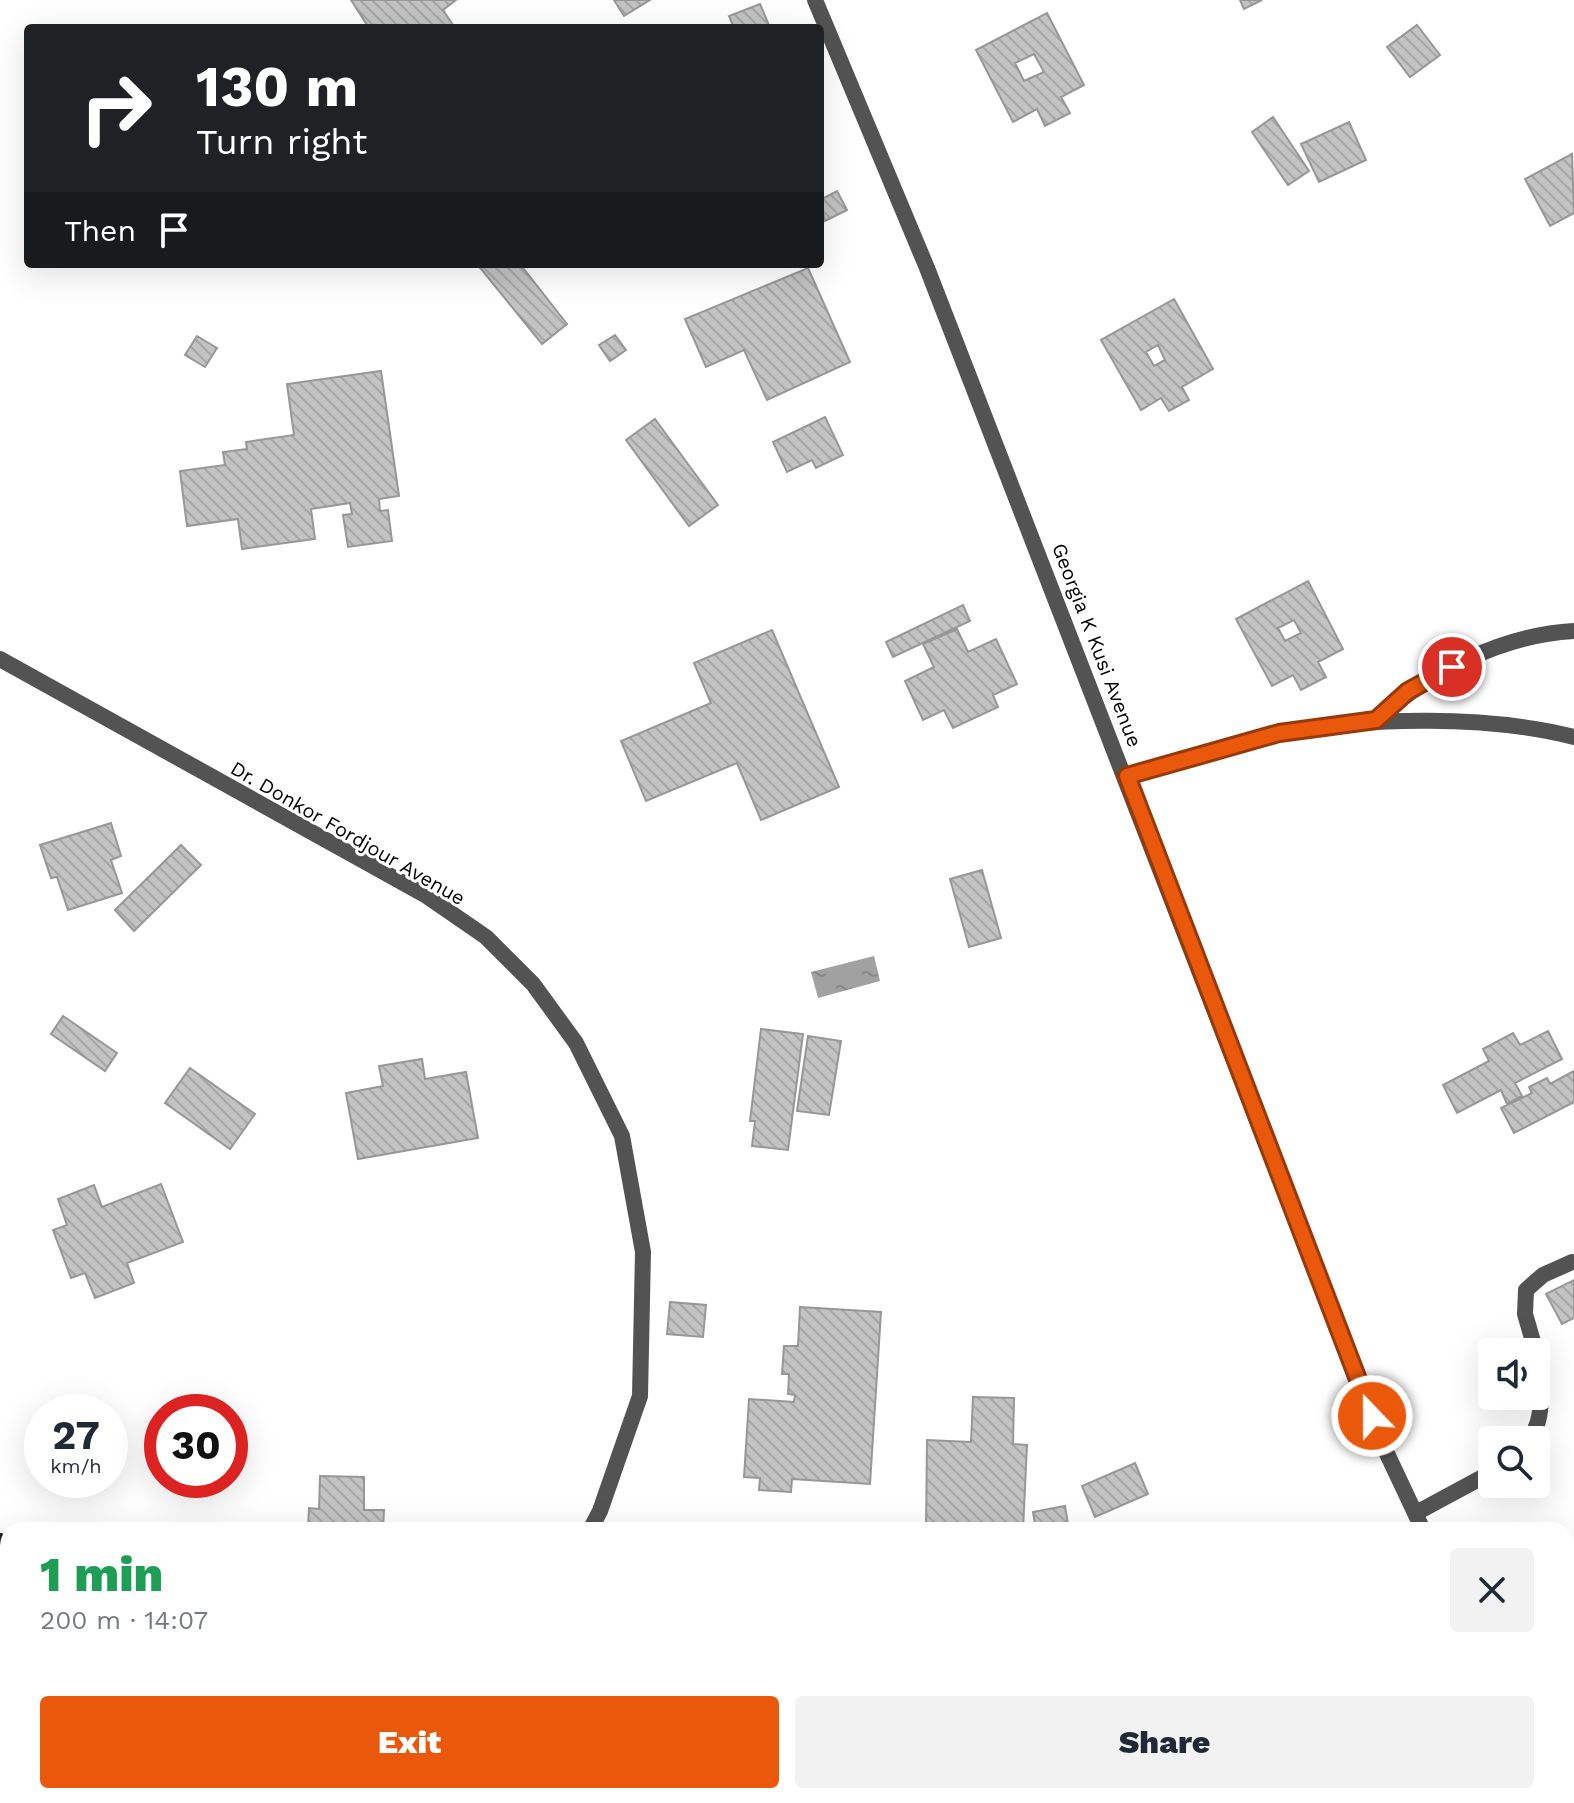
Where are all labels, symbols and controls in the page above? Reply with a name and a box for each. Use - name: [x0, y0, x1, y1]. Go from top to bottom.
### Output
- text: 130 m: [196, 54, 358, 120]
- icon: right: [64, 56, 168, 160]
- text: Turn right: [196, 121, 367, 163]
- icon: arrive: [152, 208, 196, 252]
- text: Then: [64, 213, 136, 248]
- street label: Georgia K Kusi Avenue: [1047, 540, 1147, 750]
- pin: [1418, 633, 1486, 701]
- icon: arrive: [1430, 645, 1474, 689]
- street label: Dr. Donkor Fordjour Avenue: [226, 756, 470, 910]
- map controls: [1478, 1338, 1550, 1498]
- button: sound: [1478, 1338, 1550, 1410]
- position arrow: [1330, 1374, 1414, 1458]
- speed limit sign: 30: [144, 1394, 248, 1498]
- text: 27: [52, 1412, 100, 1459]
- button: search: [1478, 1426, 1550, 1498]
- text: km/h: [50, 1454, 102, 1478]
- text: 1 min: [40, 1546, 163, 1603]
- button: close: [1450, 1548, 1534, 1632]
- text: 200 m · 14:07: [40, 1605, 208, 1635]
- button: Exit: [40, 1696, 779, 1788]
- button: Share: [795, 1696, 1534, 1788]

